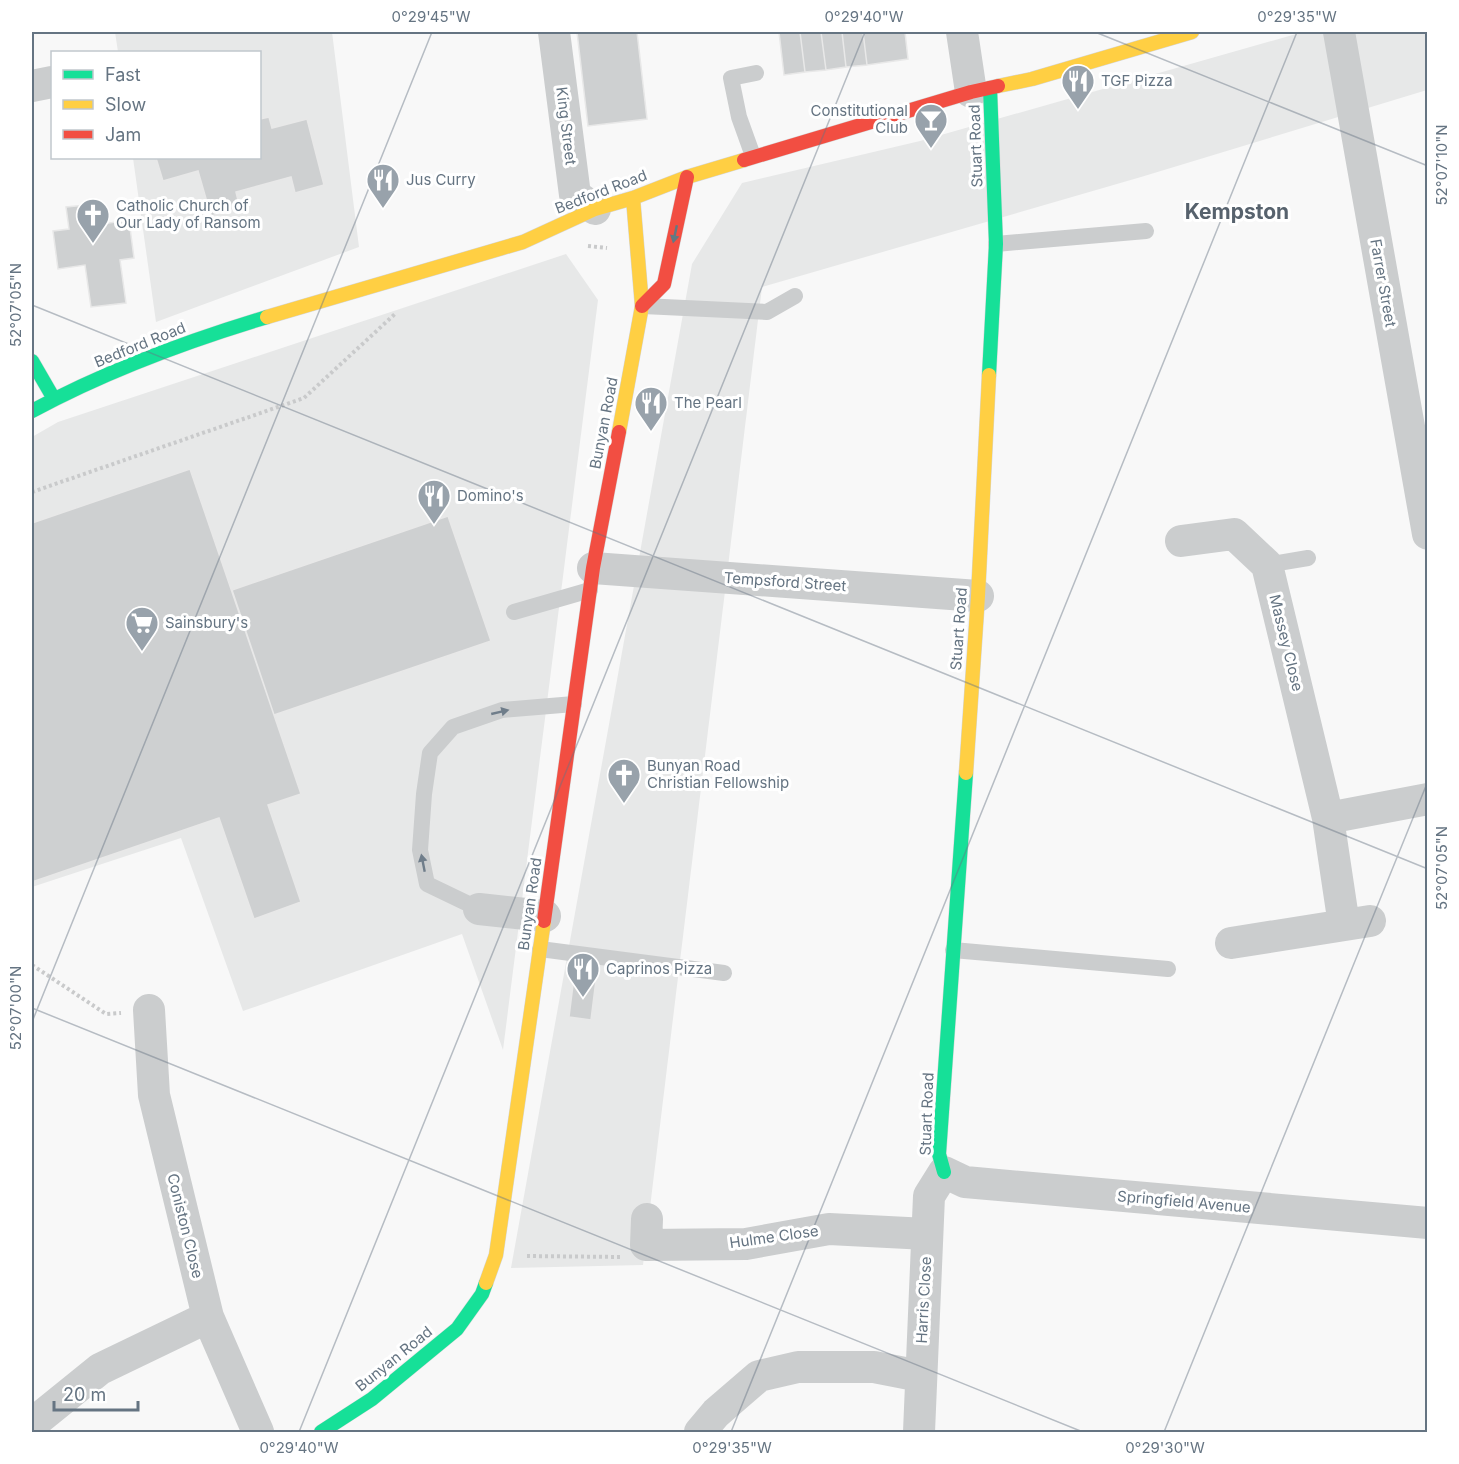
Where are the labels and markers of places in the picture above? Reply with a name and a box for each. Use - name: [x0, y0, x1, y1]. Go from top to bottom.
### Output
- restaurant icon: TGF Pizza: [1060, 63, 1096, 110]
- place label: TGF Pizza: [1101, 71, 1173, 90]
- place label: Constitutional Club: [811, 101, 908, 137]
- bar icon: Constitutional Club: [913, 102, 949, 149]
- restaurant icon: Jus Curry: [365, 162, 401, 209]
- place label: Jus Curry: [406, 170, 476, 189]
- place label: Catholic Church of Our Lady of Ransom: [116, 196, 261, 232]
- church icon: Catholic Church of Our Lady of Ransom: [75, 197, 111, 244]
- restaurant icon: The Pearl: [633, 385, 669, 432]
- place label: The Pearl: [674, 393, 742, 412]
- restaurant icon: Domino's: [416, 478, 452, 525]
- place label: Domino's: [457, 486, 524, 505]
- supermarket icon: Sainsbury's: [124, 605, 160, 652]
- place label: Sainsbury's: [165, 613, 248, 632]
- place label: Bunyan Road Christian Fellowship: [647, 756, 789, 792]
- church icon: Bunyan Road Christian Fellowship: [606, 757, 642, 804]
- restaurant icon: Caprinos Pizza: [565, 951, 601, 998]
- place label: Caprinos Pizza: [606, 959, 712, 978]

